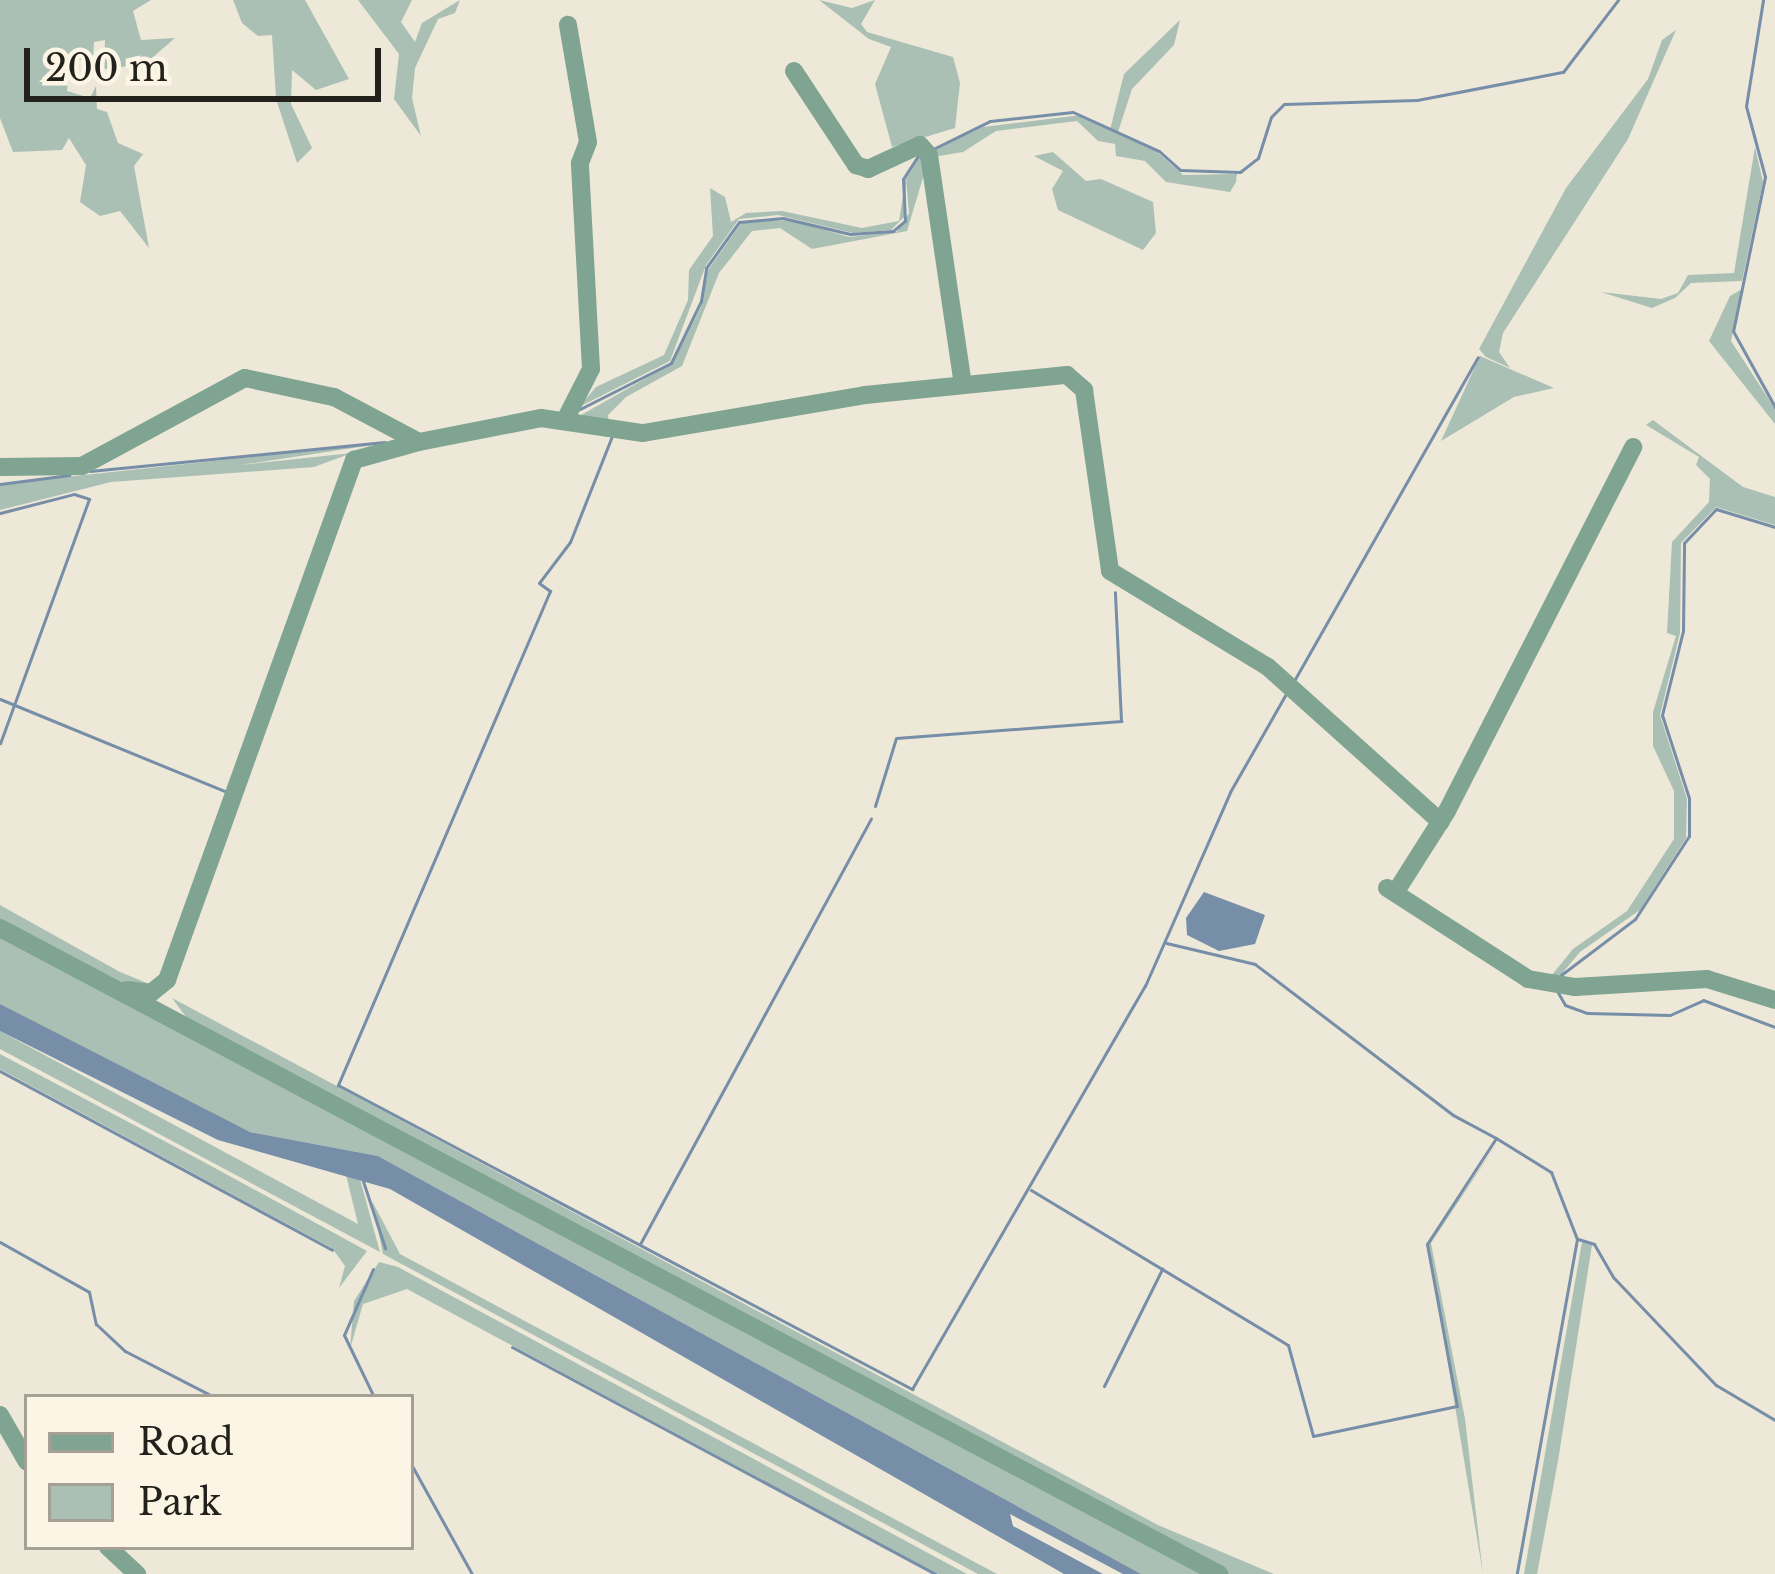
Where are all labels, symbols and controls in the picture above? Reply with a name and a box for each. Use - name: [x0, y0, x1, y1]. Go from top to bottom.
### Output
- scale bar: [30, 24, 387, 98]
- text: 200 m: [45, 46, 168, 91]
- legend: [24, 1394, 414, 1550]
- text: Road: [138, 1420, 234, 1465]
- text: Park: [138, 1480, 222, 1525]

